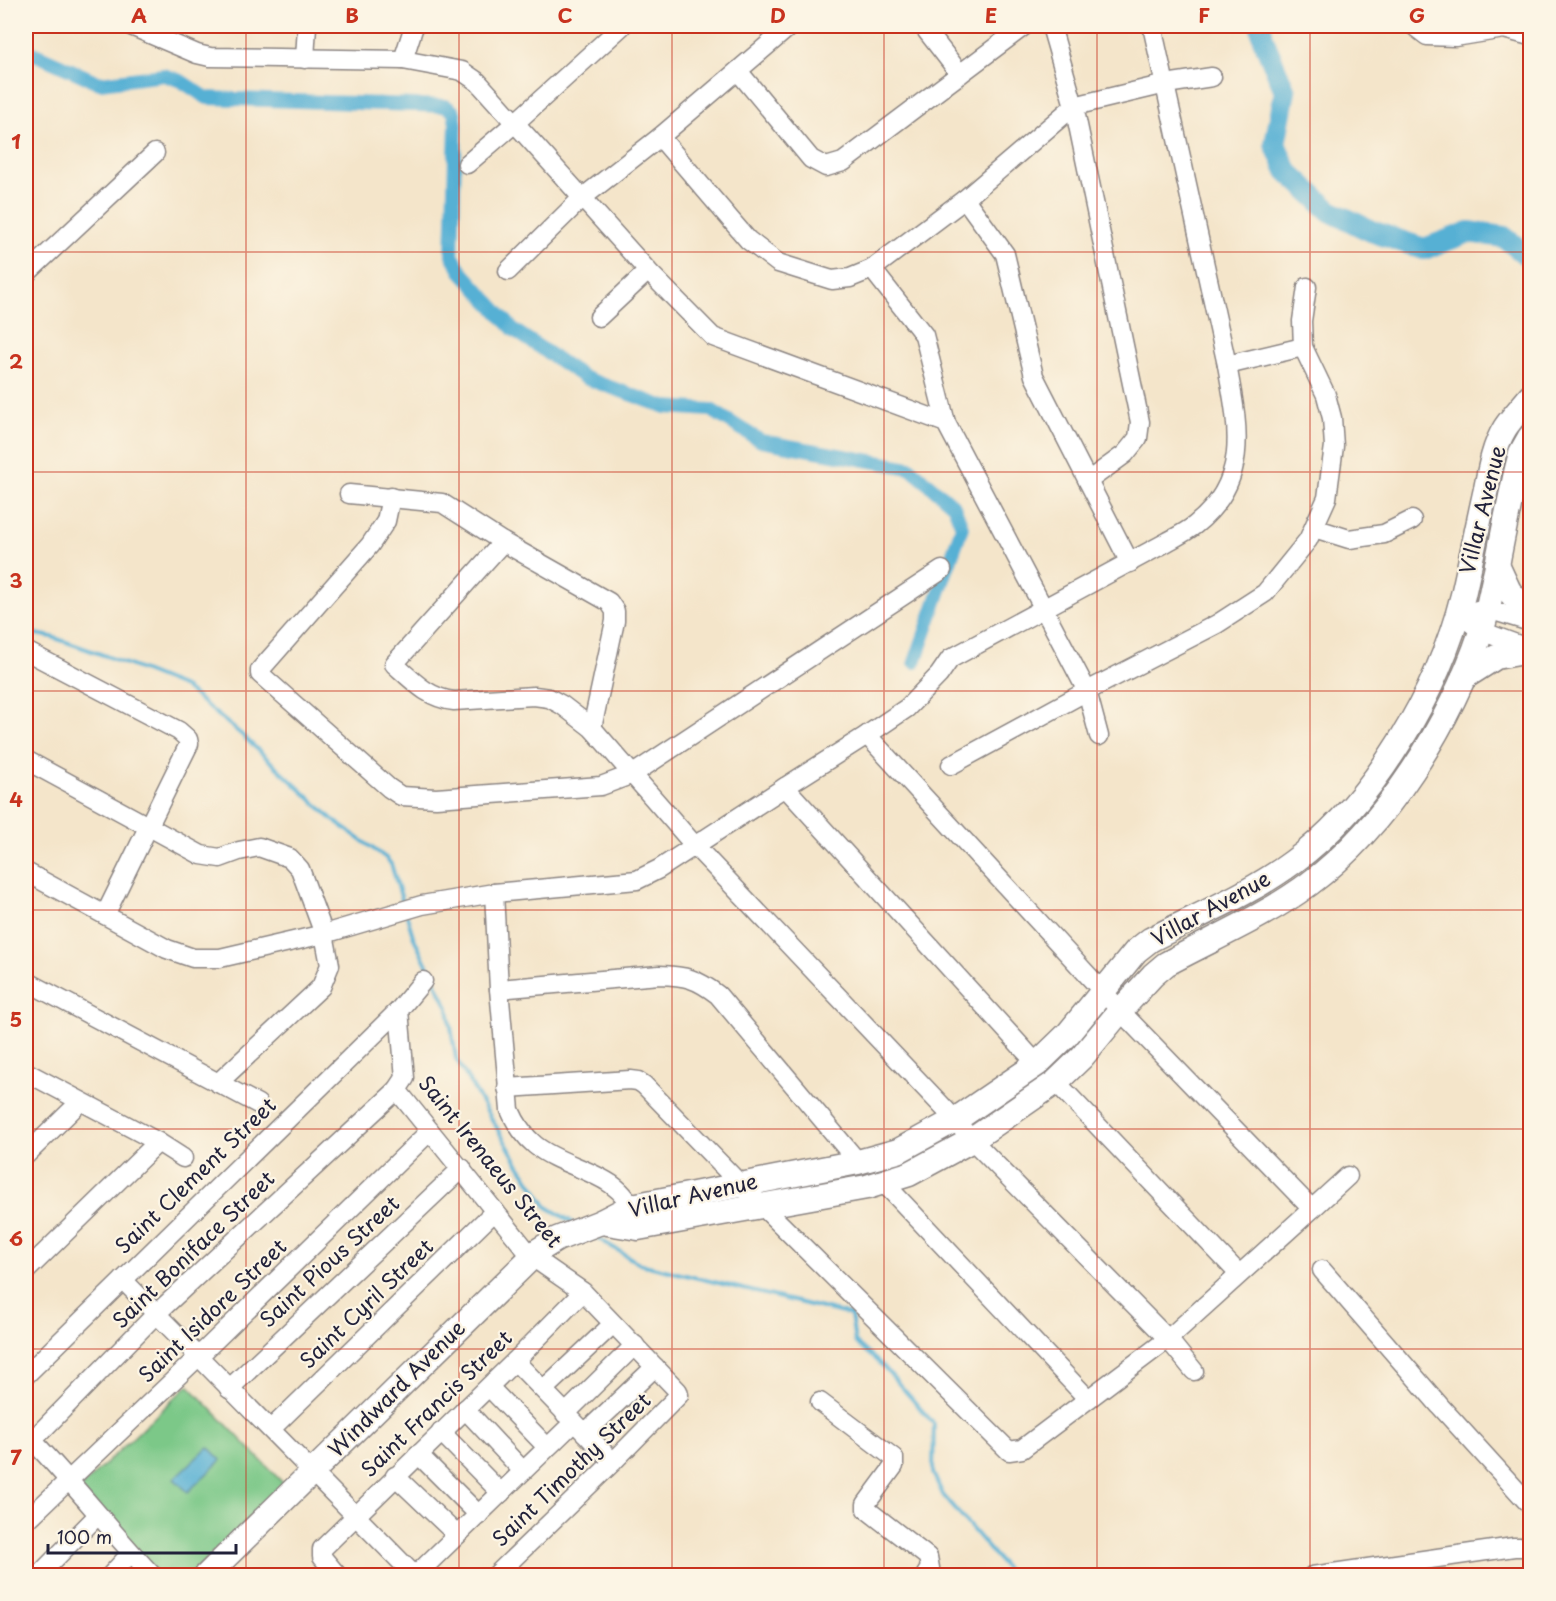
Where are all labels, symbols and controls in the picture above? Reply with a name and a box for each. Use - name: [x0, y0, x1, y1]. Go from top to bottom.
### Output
- text: A: [131, 0, 147, 30]
- text: B: [345, 0, 359, 30]
- text: C: [557, 0, 573, 30]
- text: D: [770, 0, 786, 30]
- text: E: [985, 0, 997, 30]
- text: F: [1198, 0, 1210, 30]
- text: G: [1409, 0, 1425, 30]
- text: 1: [11, 126, 21, 156]
- text: 2: [9, 346, 23, 376]
- street label: Villar Avenue: [1450, 442, 1513, 577]
- text: 3: [9, 565, 23, 595]
- text: 4: [9, 784, 23, 814]
- street label: Villar Avenue: [1145, 861, 1275, 953]
- text: 5: [10, 1004, 22, 1034]
- street label: Saint Irenaeus Street: [412, 1068, 571, 1254]
- street label: Saint Clement Street: [107, 1089, 282, 1260]
- street label: Saint Boniface Street: [104, 1162, 281, 1335]
- street label: Villar Avenue: [625, 1164, 760, 1224]
- street label: Saint Pious Street: [252, 1187, 406, 1334]
- text: 6: [9, 1223, 23, 1253]
- street label: Saint Isidore Street: [130, 1230, 293, 1389]
- street label: Saint Cyril Street: [291, 1230, 440, 1375]
- street label: Windward Avenue: [320, 1312, 471, 1463]
- street label: Saint Francis Street: [353, 1322, 519, 1483]
- street label: Saint Timothy Street: [484, 1384, 657, 1553]
- text: 7: [10, 1442, 22, 1472]
- scale bar: [48, 1517, 236, 1555]
- text: 100 m: [57, 1523, 112, 1550]

